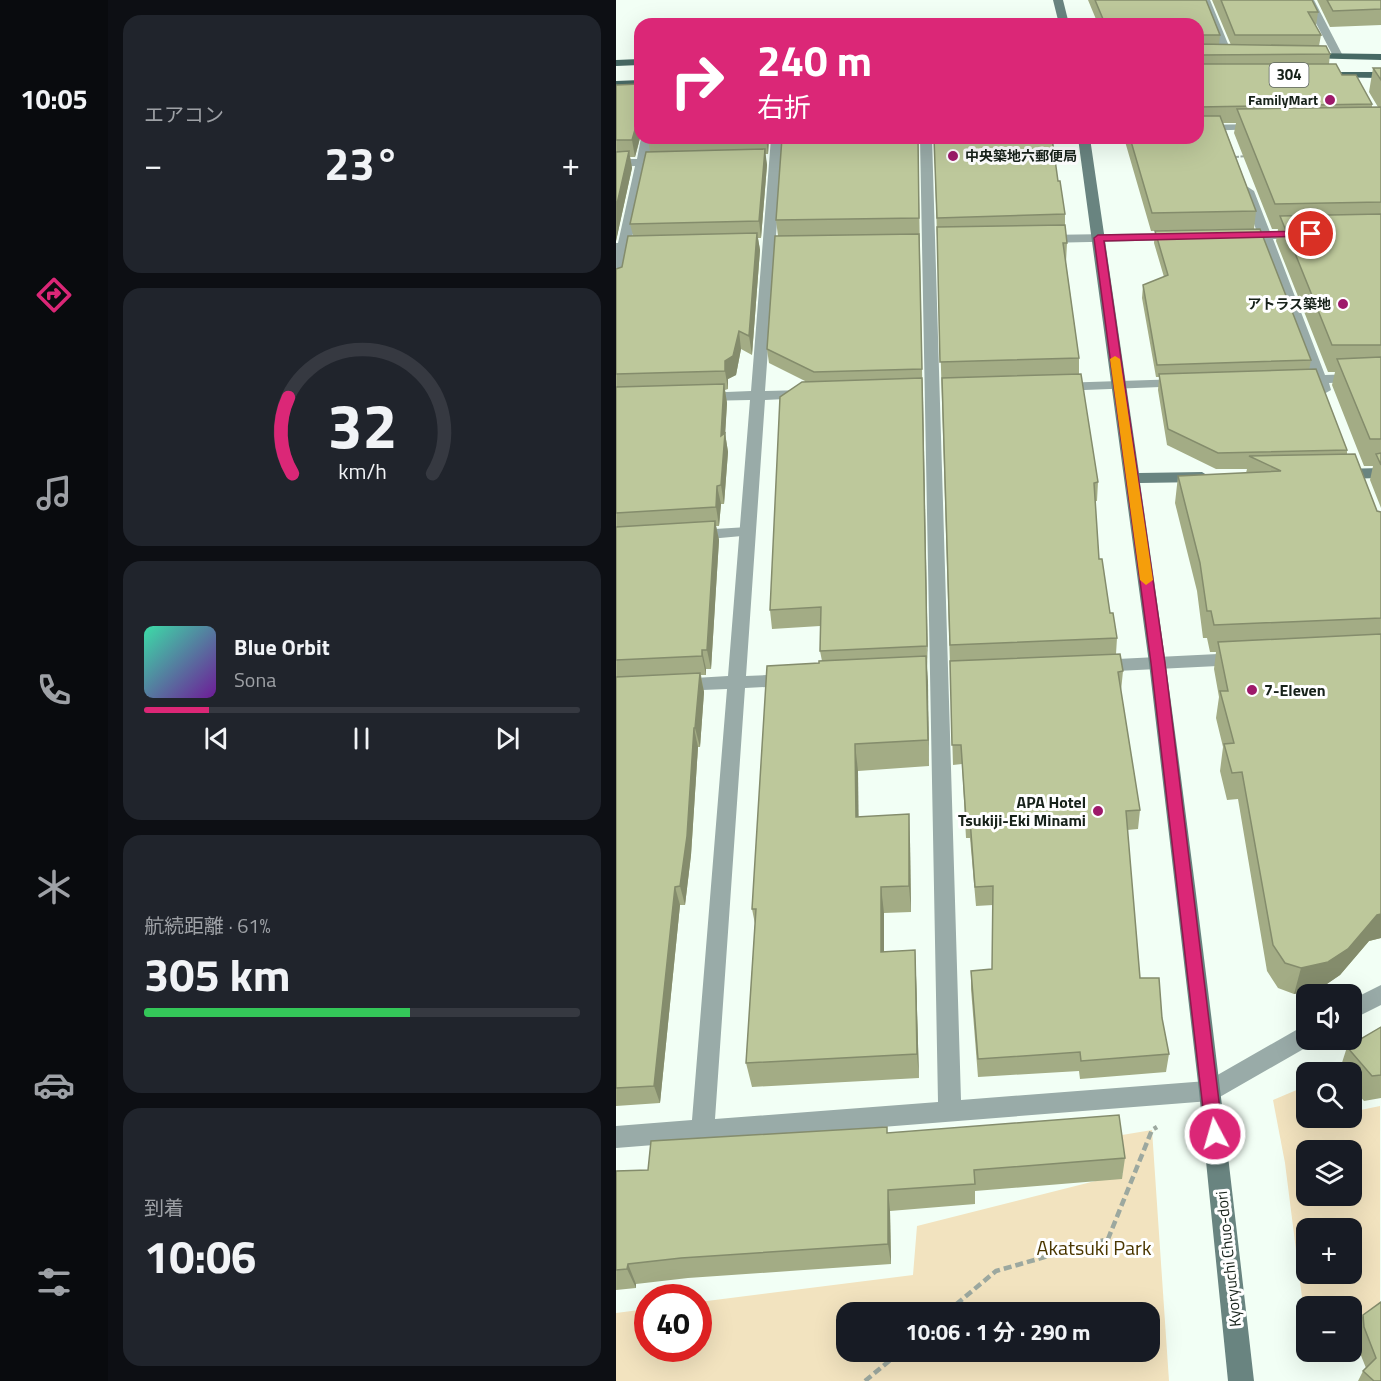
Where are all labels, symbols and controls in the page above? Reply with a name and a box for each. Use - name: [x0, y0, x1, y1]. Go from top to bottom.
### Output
- text: 240 m: [757, 28, 872, 92]
- icon: right: [658, 42, 736, 120]
- road number: 304: [1270, 63, 1308, 87]
- text: 10:05: [20, 78, 88, 119]
- text: 右折: [757, 86, 811, 127]
- place label: FamilyMart: [1248, 89, 1318, 110]
- marker: FamilyMart: [1323, 93, 1337, 107]
- text: エアコン: [144, 99, 224, 130]
- text: 23°: [324, 129, 400, 197]
- text: −: [144, 139, 162, 189]
- text: +: [562, 139, 580, 189]
- place label: 中央築地六郵便局: [965, 145, 1077, 166]
- marker: 中央築地六郵便局: [946, 149, 960, 163]
- pin: [1285, 208, 1336, 259]
- icon: arrive: [1294, 217, 1327, 250]
- icon: directions: [33, 274, 75, 316]
- place label: アトラス築地: [1247, 293, 1331, 314]
- marker: アトラス築地: [1336, 297, 1350, 311]
- text: 32: [327, 377, 397, 472]
- text: km/h: [338, 456, 386, 488]
- icon: music: [33, 472, 75, 514]
- text: Blue Orbit: [234, 630, 330, 664]
- text: Sona: [234, 664, 276, 695]
- icon: phone: [33, 669, 75, 711]
- place label: 7-Eleven: [1264, 678, 1326, 702]
- marker: 7-Eleven: [1245, 683, 1259, 697]
- icon: previous: [200, 722, 233, 755]
- icon: pause: [345, 722, 378, 755]
- icon: next: [491, 722, 524, 755]
- place label: APA Hotel Tsukiji-Eki Minami: [958, 790, 1086, 832]
- marker: APA Hotel Tsukiji-Eki Minami: [1091, 804, 1105, 818]
- icon: climate: [33, 866, 75, 908]
- text: 航続距離 · 61%: [144, 910, 271, 941]
- text: 305 km: [144, 940, 290, 1008]
- map controls: [1296, 984, 1362, 1362]
- button: sound: [1296, 984, 1362, 1050]
- button: search: [1296, 1062, 1362, 1128]
- icon: car: [33, 1064, 75, 1106]
- position arrow: [1183, 1102, 1247, 1166]
- button: layers: [1296, 1140, 1362, 1206]
- street label: Kyoryuchi Chuo-dori: [1209, 1190, 1247, 1328]
- text: 到着: [144, 1192, 184, 1223]
- button: +: [1296, 1218, 1362, 1284]
- text: 10:06: [144, 1222, 256, 1290]
- park label: Akatsuki Park: [1036, 1232, 1152, 1263]
- icon: filters: [33, 1261, 75, 1303]
- speed limit sign: 40: [634, 1284, 712, 1362]
- button: −: [1296, 1296, 1362, 1362]
- text: 10:06 · 1 分 · 290 m: [906, 1315, 1090, 1349]

